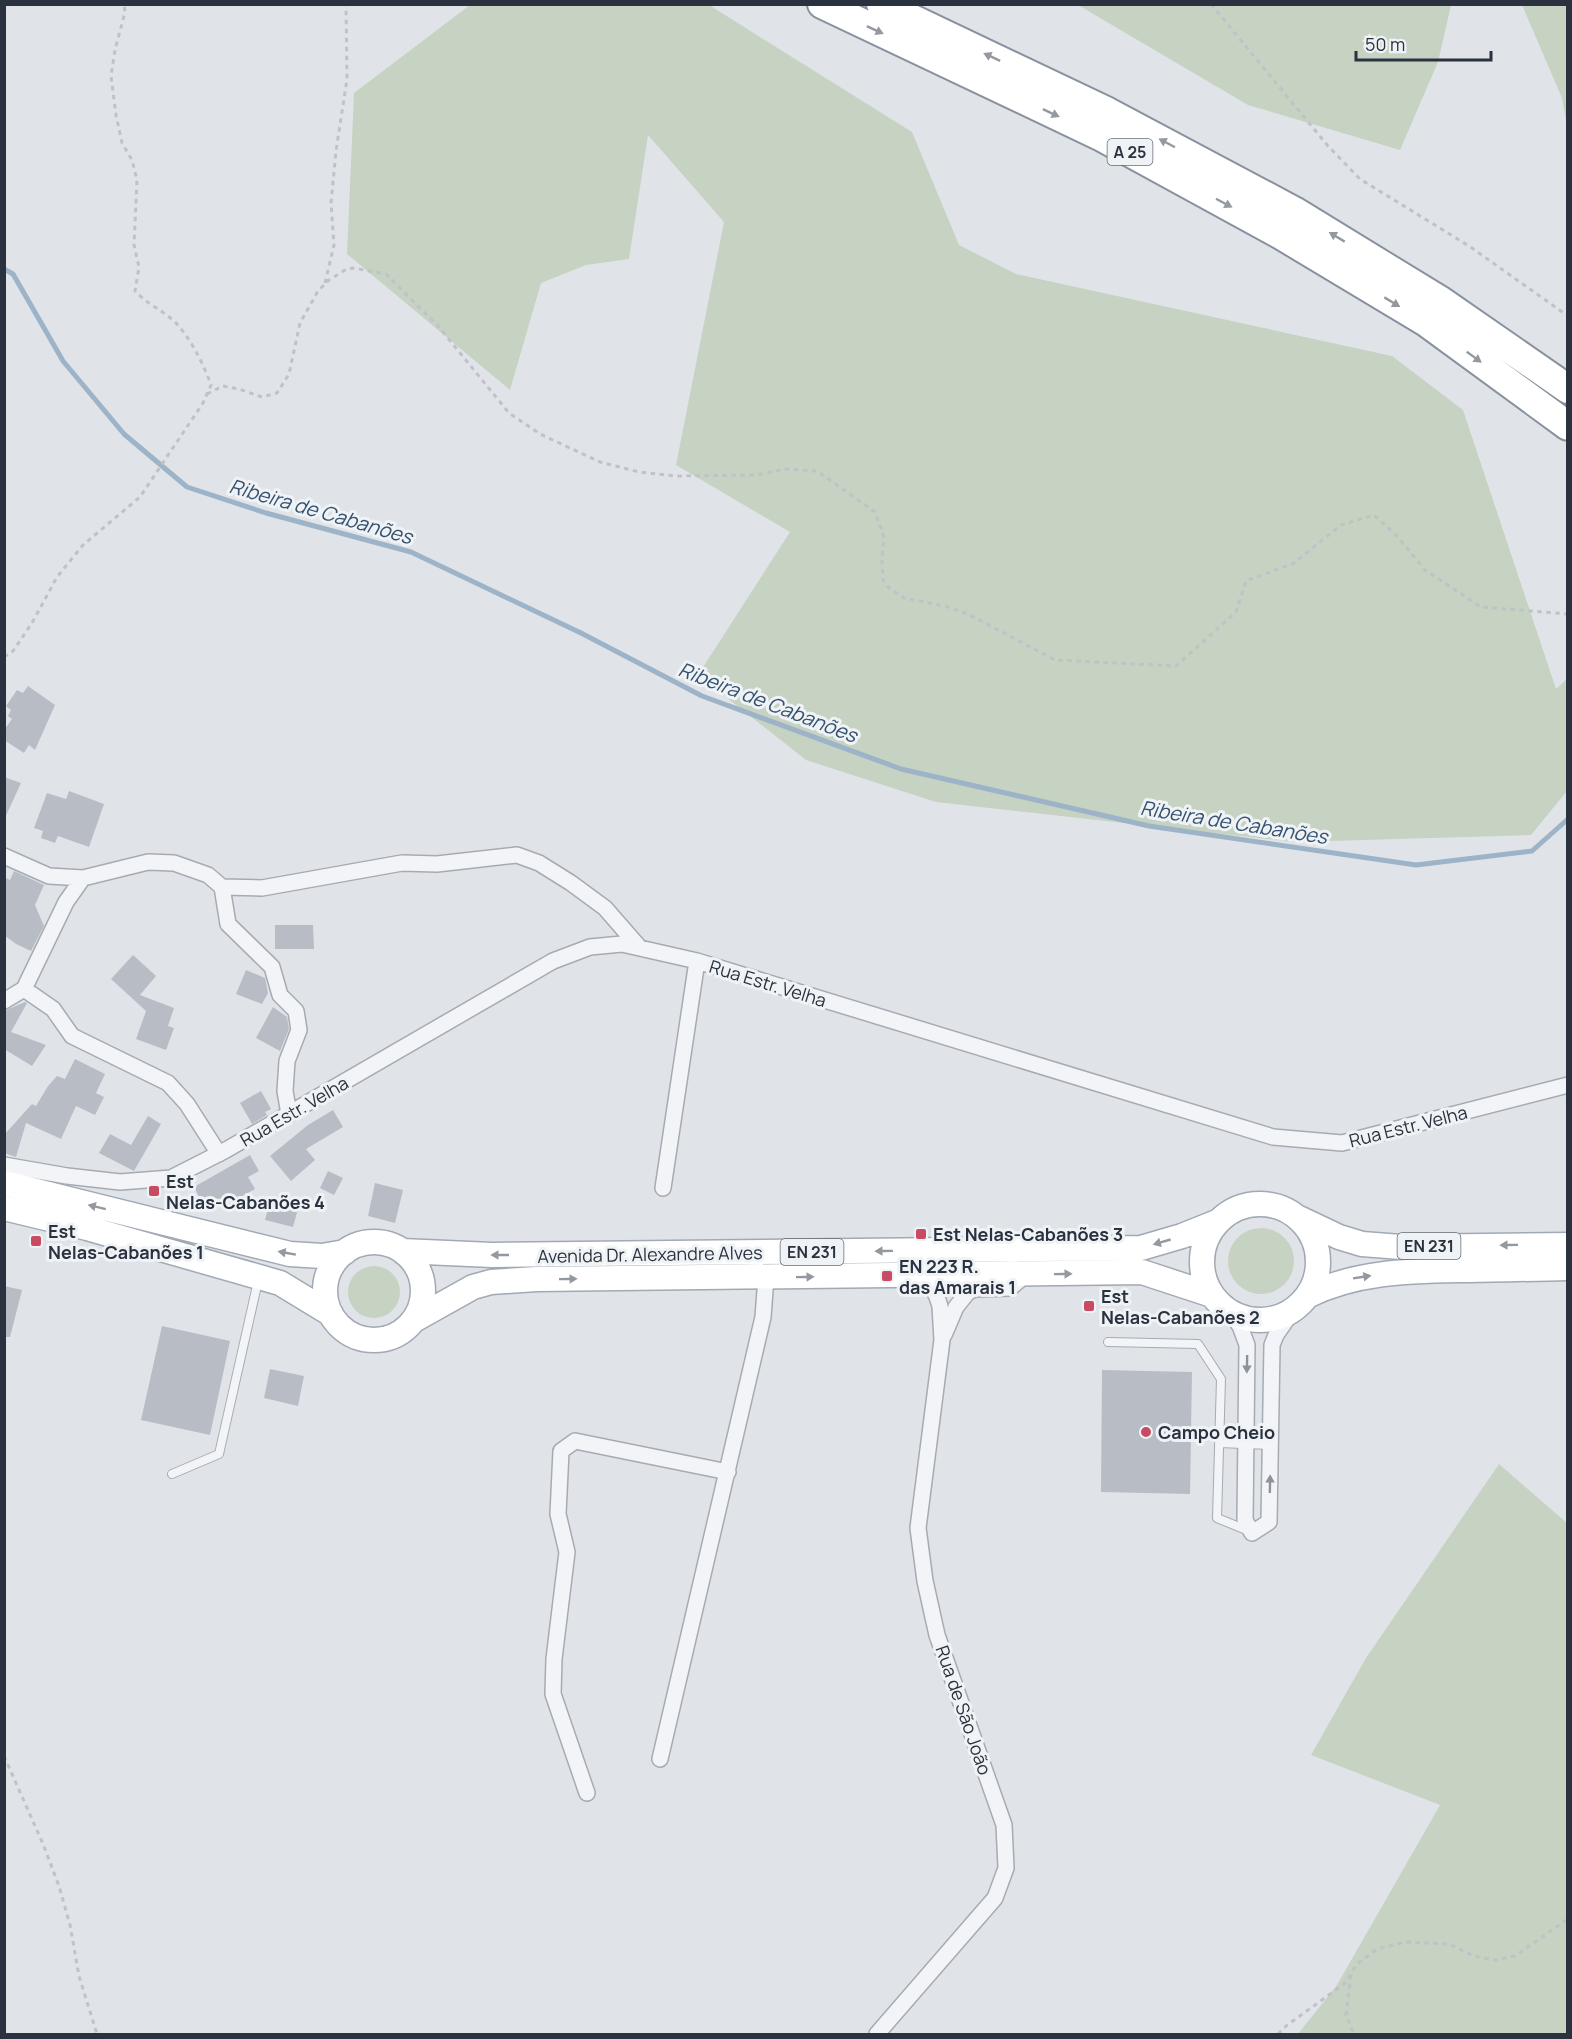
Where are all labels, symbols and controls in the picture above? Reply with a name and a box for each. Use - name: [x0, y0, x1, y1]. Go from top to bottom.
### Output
- scale bar: [1356, 24, 1491, 62]
- one-way arrow: [866, 25, 883, 34]
- text: 50 m: [1365, 32, 1405, 56]
- one-way arrow: [983, 52, 1000, 61]
- one-way arrow: [1042, 108, 1059, 117]
- one-way arrow: [1158, 138, 1175, 148]
- road number: A 25: [1108, 139, 1152, 165]
- one-way arrow: [1215, 198, 1232, 208]
- one-way arrow: [1329, 232, 1345, 243]
- one-way arrow: [1384, 296, 1400, 307]
- one-way arrow: [1465, 351, 1481, 363]
- water label: Ribeira de Cabanões: [226, 472, 417, 550]
- water label: Ribeira de Cabanões: [675, 656, 863, 749]
- water label: Ribeira de Cabanões: [1138, 794, 1331, 850]
- street label: Rua Estr. Velha: [707, 954, 829, 1012]
- street label: Rua Estr. Velha: [236, 1070, 352, 1152]
- street label: Rua Estr. Velha: [1346, 1100, 1470, 1152]
- place label: Est Nelas-Cabanões 4: [166, 1169, 325, 1214]
- marker: Est Nelas-Cabanões 4: [147, 1184, 161, 1198]
- one-way arrow: [88, 1201, 107, 1211]
- place label: Est Nelas-Cabanões 1: [48, 1219, 204, 1264]
- place label: Est Nelas-Cabanões 3: [933, 1222, 1123, 1246]
- marker: Est Nelas-Cabanões 3: [914, 1227, 928, 1241]
- road number: EN 231: [1398, 1233, 1460, 1259]
- marker: Est Nelas-Cabanões 1: [29, 1234, 43, 1248]
- one-way arrow: [1153, 1238, 1171, 1247]
- road number: EN 231: [780, 1239, 844, 1265]
- street label: Avenida Dr. Alexandre Alves: [537, 1240, 763, 1268]
- one-way arrow: [1500, 1241, 1519, 1250]
- one-way arrow: [875, 1246, 894, 1256]
- one-way arrow: [277, 1248, 296, 1257]
- one-way arrow: [491, 1250, 510, 1260]
- place label: EN 223 R. das Amarais 1: [899, 1254, 1016, 1299]
- marker: EN 223 R. das Amarais 1: [880, 1269, 894, 1283]
- one-way arrow: [1054, 1269, 1073, 1278]
- one-way arrow: [796, 1272, 815, 1282]
- one-way arrow: [1353, 1273, 1372, 1282]
- one-way arrow: [559, 1274, 578, 1284]
- place label: Est Nelas-Cabanões 2: [1101, 1284, 1260, 1329]
- marker: Est Nelas-Cabanões 2: [1082, 1299, 1096, 1313]
- one-way arrow: [1242, 1355, 1252, 1374]
- place label: Campo Cheio: [1158, 1420, 1275, 1444]
- marker: Campo Cheio: [1139, 1425, 1153, 1439]
- one-way arrow: [1265, 1474, 1274, 1493]
- street label: Rua de São João: [931, 1642, 997, 1778]

